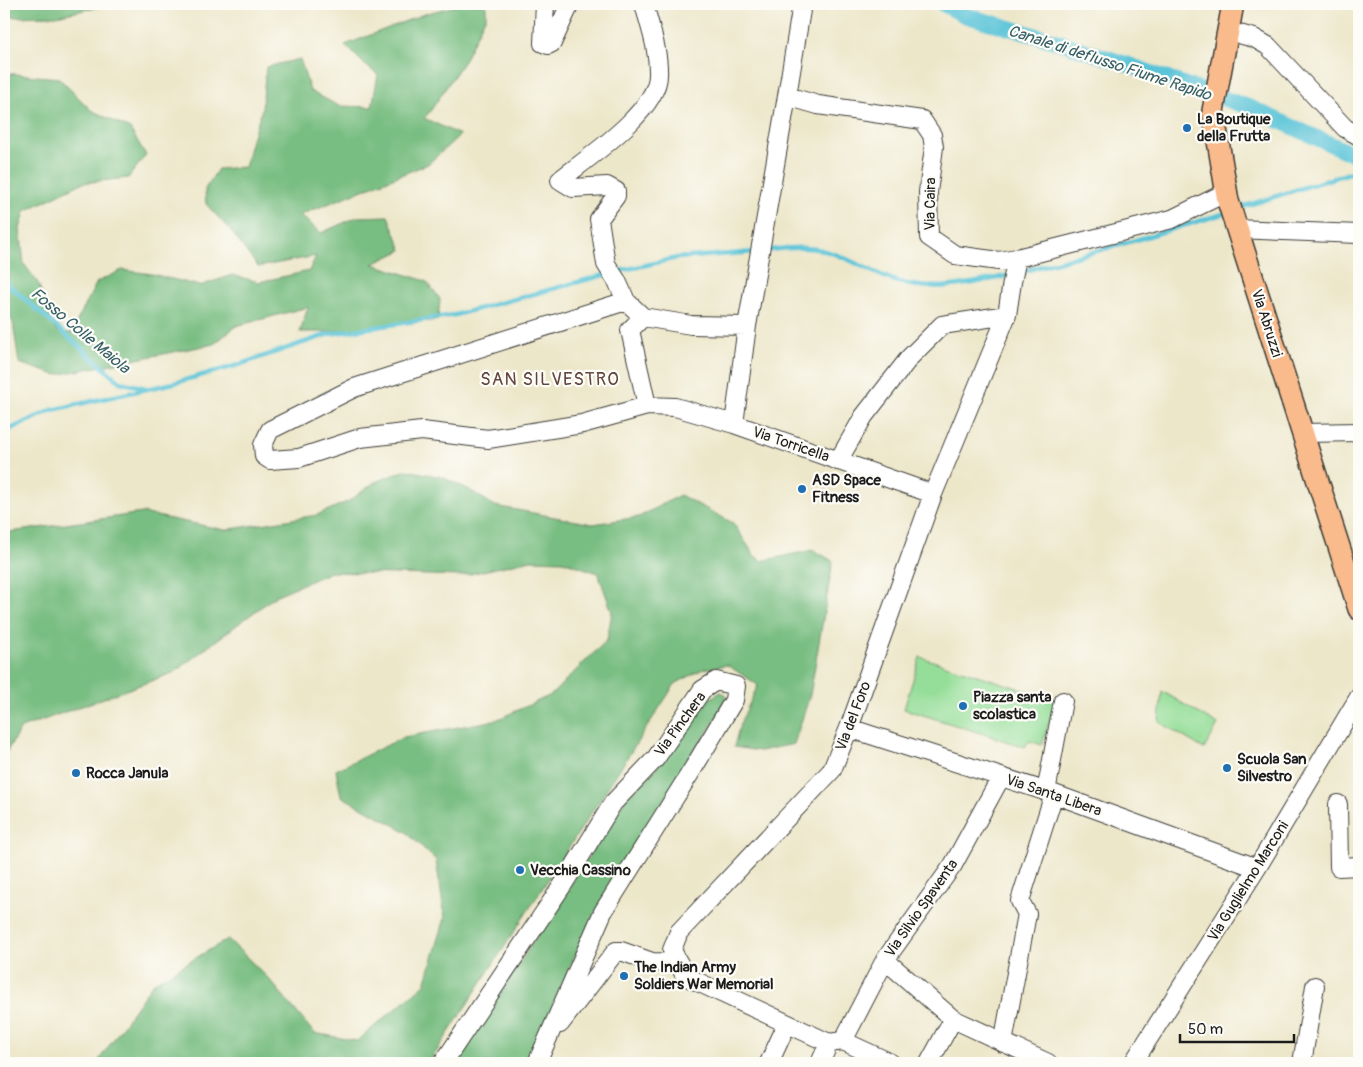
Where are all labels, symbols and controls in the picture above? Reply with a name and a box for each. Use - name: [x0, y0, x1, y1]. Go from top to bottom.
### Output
- water label: Canale di deflusso Fiume Rapido: [1006, 21, 1215, 106]
- place label: La Boutique della Frutta: [1197, 110, 1271, 146]
- marker: La Boutique della Frutta: [1181, 122, 1193, 134]
- street label: Via Caira: [921, 177, 940, 231]
- water label: Fosso Colle Maiola: [27, 284, 135, 379]
- street label: Via Abruzzi: [1247, 287, 1287, 360]
- district label: SAN SILVESTRO: [480, 368, 620, 391]
- street label: Via Torricella: [750, 422, 832, 467]
- place label: ASD Space Fitness: [812, 471, 882, 507]
- marker: ASD Space Fitness: [796, 483, 808, 495]
- street label: Via del Foro: [832, 679, 875, 754]
- street label: Via Pinchera: [651, 688, 710, 760]
- place label: Piazza santa scolastica: [973, 688, 1051, 724]
- marker: Piazza santa scolastica: [957, 700, 969, 712]
- place label: Scuola San Silvestro: [1237, 750, 1307, 786]
- marker: Scuola San Silvestro: [1221, 762, 1233, 774]
- place label: Rocca Janula: [86, 764, 169, 783]
- marker: Rocca Janula: [70, 767, 82, 779]
- street label: Via Santa Libera: [1003, 770, 1104, 821]
- street label: Via Guglielmo Marconi: [1204, 817, 1293, 945]
- street label: Via Silvio Spaventa: [880, 855, 962, 961]
- place label: Vecchia Cassino: [530, 861, 631, 880]
- marker: Vecchia Cassino: [514, 864, 526, 876]
- place label: The Indian Army Soldiers War Memorial: [633, 958, 774, 994]
- marker: The Indian Army Soldiers War Memorial: [618, 970, 630, 982]
- scale bar: [1180, 1012, 1294, 1044]
- text: 50 m: [1188, 1020, 1223, 1039]

